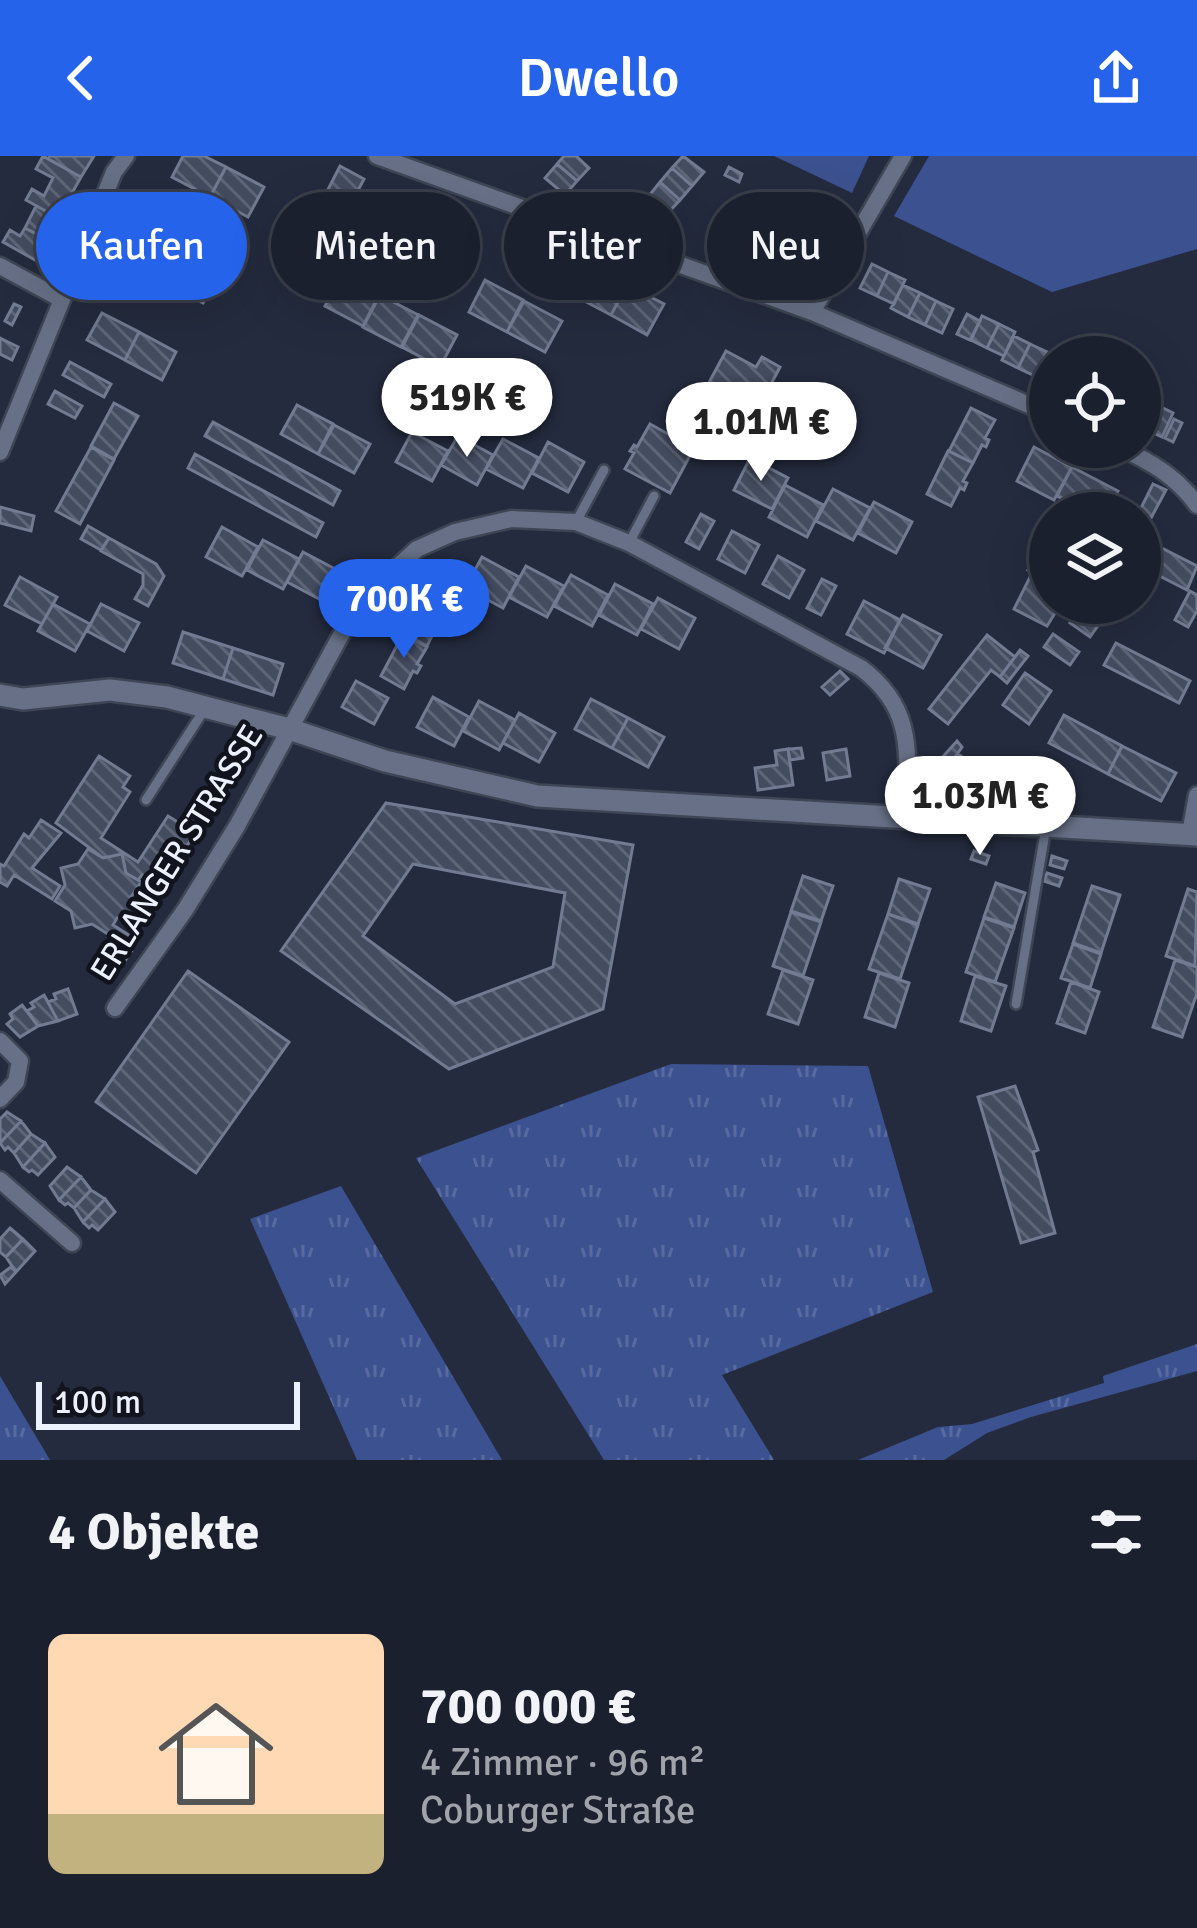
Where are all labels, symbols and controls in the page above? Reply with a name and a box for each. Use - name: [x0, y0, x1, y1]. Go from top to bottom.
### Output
- icon: back: [48, 45, 114, 111]
- text: Dwello: [518, 45, 679, 112]
- icon: share: [1083, 45, 1149, 111]
- chip: Kaufen: [36, 192, 247, 300]
- chip: Mieten: [271, 192, 480, 300]
- chip: Filter: [504, 192, 683, 300]
- chip: Neu: [707, 192, 864, 300]
- map controls: [1029, 336, 1161, 624]
- button: locate: [1029, 336, 1161, 468]
- pin: 519K €: [369, 358, 565, 460]
- text: 519K €: [408, 373, 526, 421]
- pin: 1.01M €: [650, 382, 872, 484]
- text: 1.01M €: [693, 397, 829, 445]
- button: layers: [1029, 492, 1161, 624]
- pin: 700K €: [306, 559, 502, 661]
- text: 700K €: [345, 574, 463, 622]
- street label: ERLANGER STRASSE: [82, 717, 272, 989]
- pin: 1.03M €: [869, 756, 1091, 858]
- text: 1.03M €: [912, 771, 1048, 819]
- scale bar: [36, 1376, 300, 1429]
- text: 100 m: [54, 1382, 141, 1423]
- icon: filters: [1083, 1499, 1149, 1565]
- text: 4 Objekte: [48, 1501, 260, 1564]
- text: 700 000 €: [420, 1675, 635, 1738]
- icon: home: [144, 1682, 288, 1826]
- text: 4 Zimmer · 96 m²: [420, 1738, 705, 1786]
- text: Coburger Straße: [420, 1786, 696, 1834]

